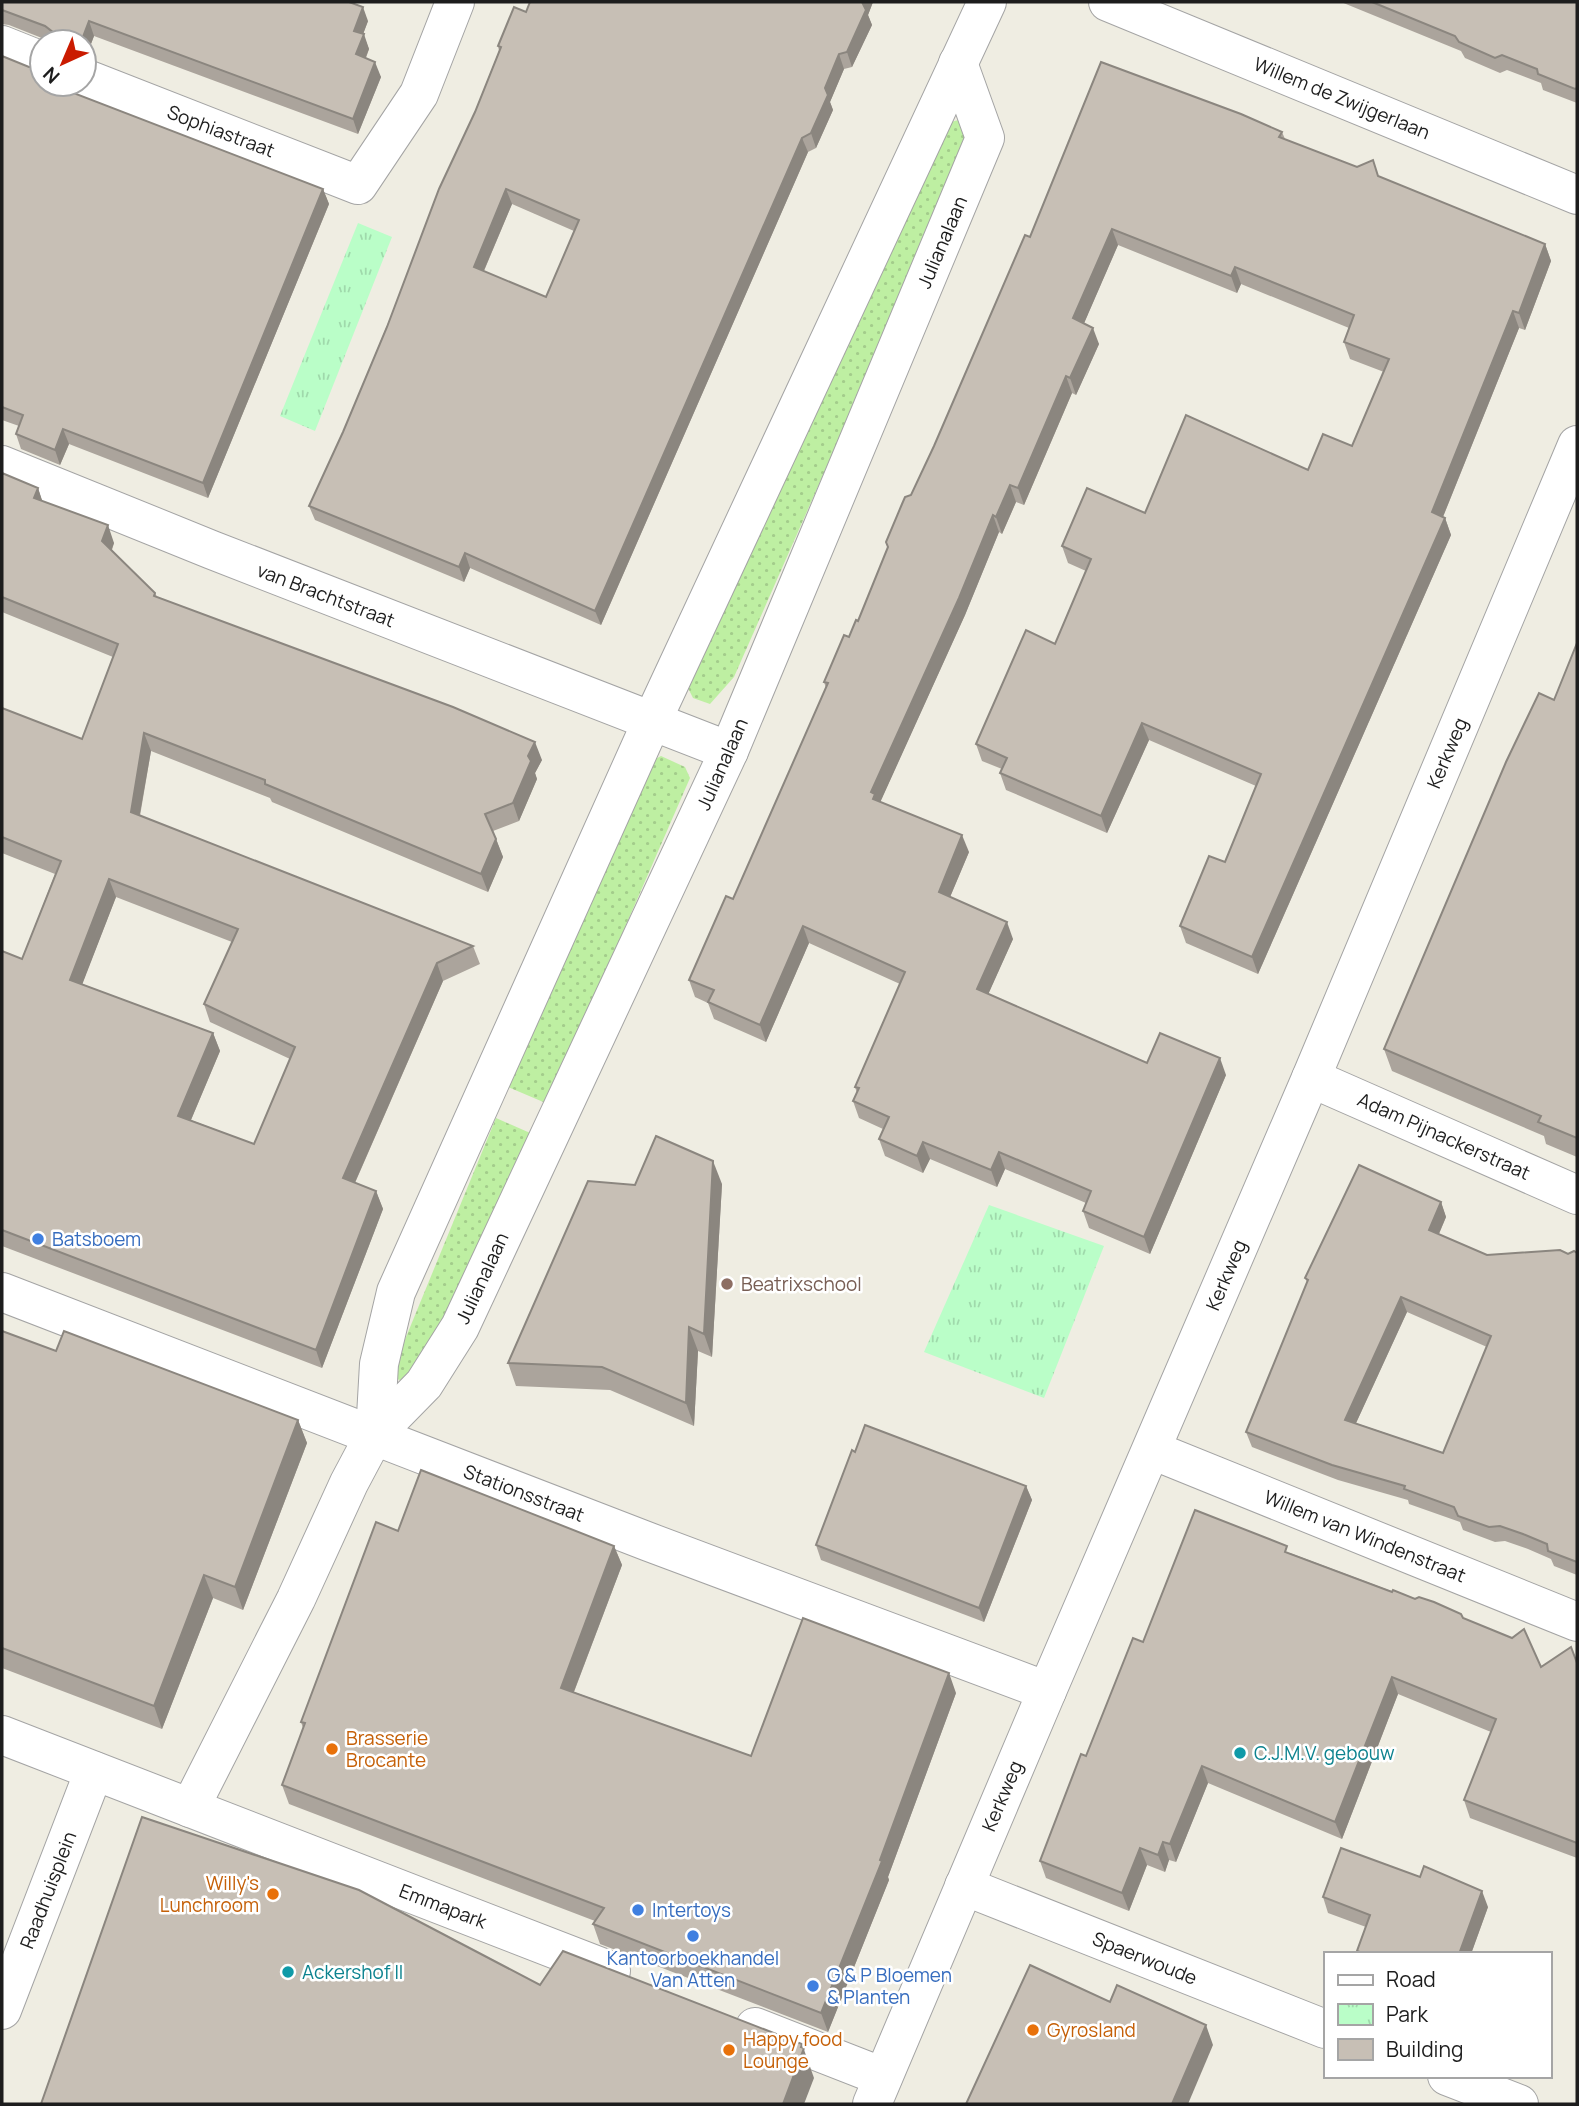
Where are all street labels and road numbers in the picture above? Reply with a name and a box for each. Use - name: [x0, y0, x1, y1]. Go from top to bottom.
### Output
- street label: Willem de Zwijgerlaan: [1250, 51, 1434, 145]
- street label: Sophiastraat: [163, 99, 279, 163]
- street label: Julianalaan: [911, 192, 973, 292]
- street label: van Brachtstraat: [253, 557, 399, 633]
- street label: Julianalaan: [690, 714, 754, 814]
- street label: Kerkweg: [1420, 714, 1474, 792]
- street label: Adam Pijnackerstraat: [1354, 1086, 1534, 1186]
- street label: Julianalaan: [449, 1228, 515, 1328]
- street label: Kerkweg: [1199, 1236, 1253, 1314]
- street label: Stationsstraat: [460, 1458, 588, 1528]
- street label: Willem van Windenstraat: [1260, 1484, 1470, 1588]
- street label: Kerkweg: [975, 1757, 1029, 1835]
- street label: Raadhuisplein: [14, 1828, 82, 1952]
- street label: Emmapark: [396, 1877, 491, 1935]
- street label: Spaerwoude: [1089, 1925, 1201, 1991]

